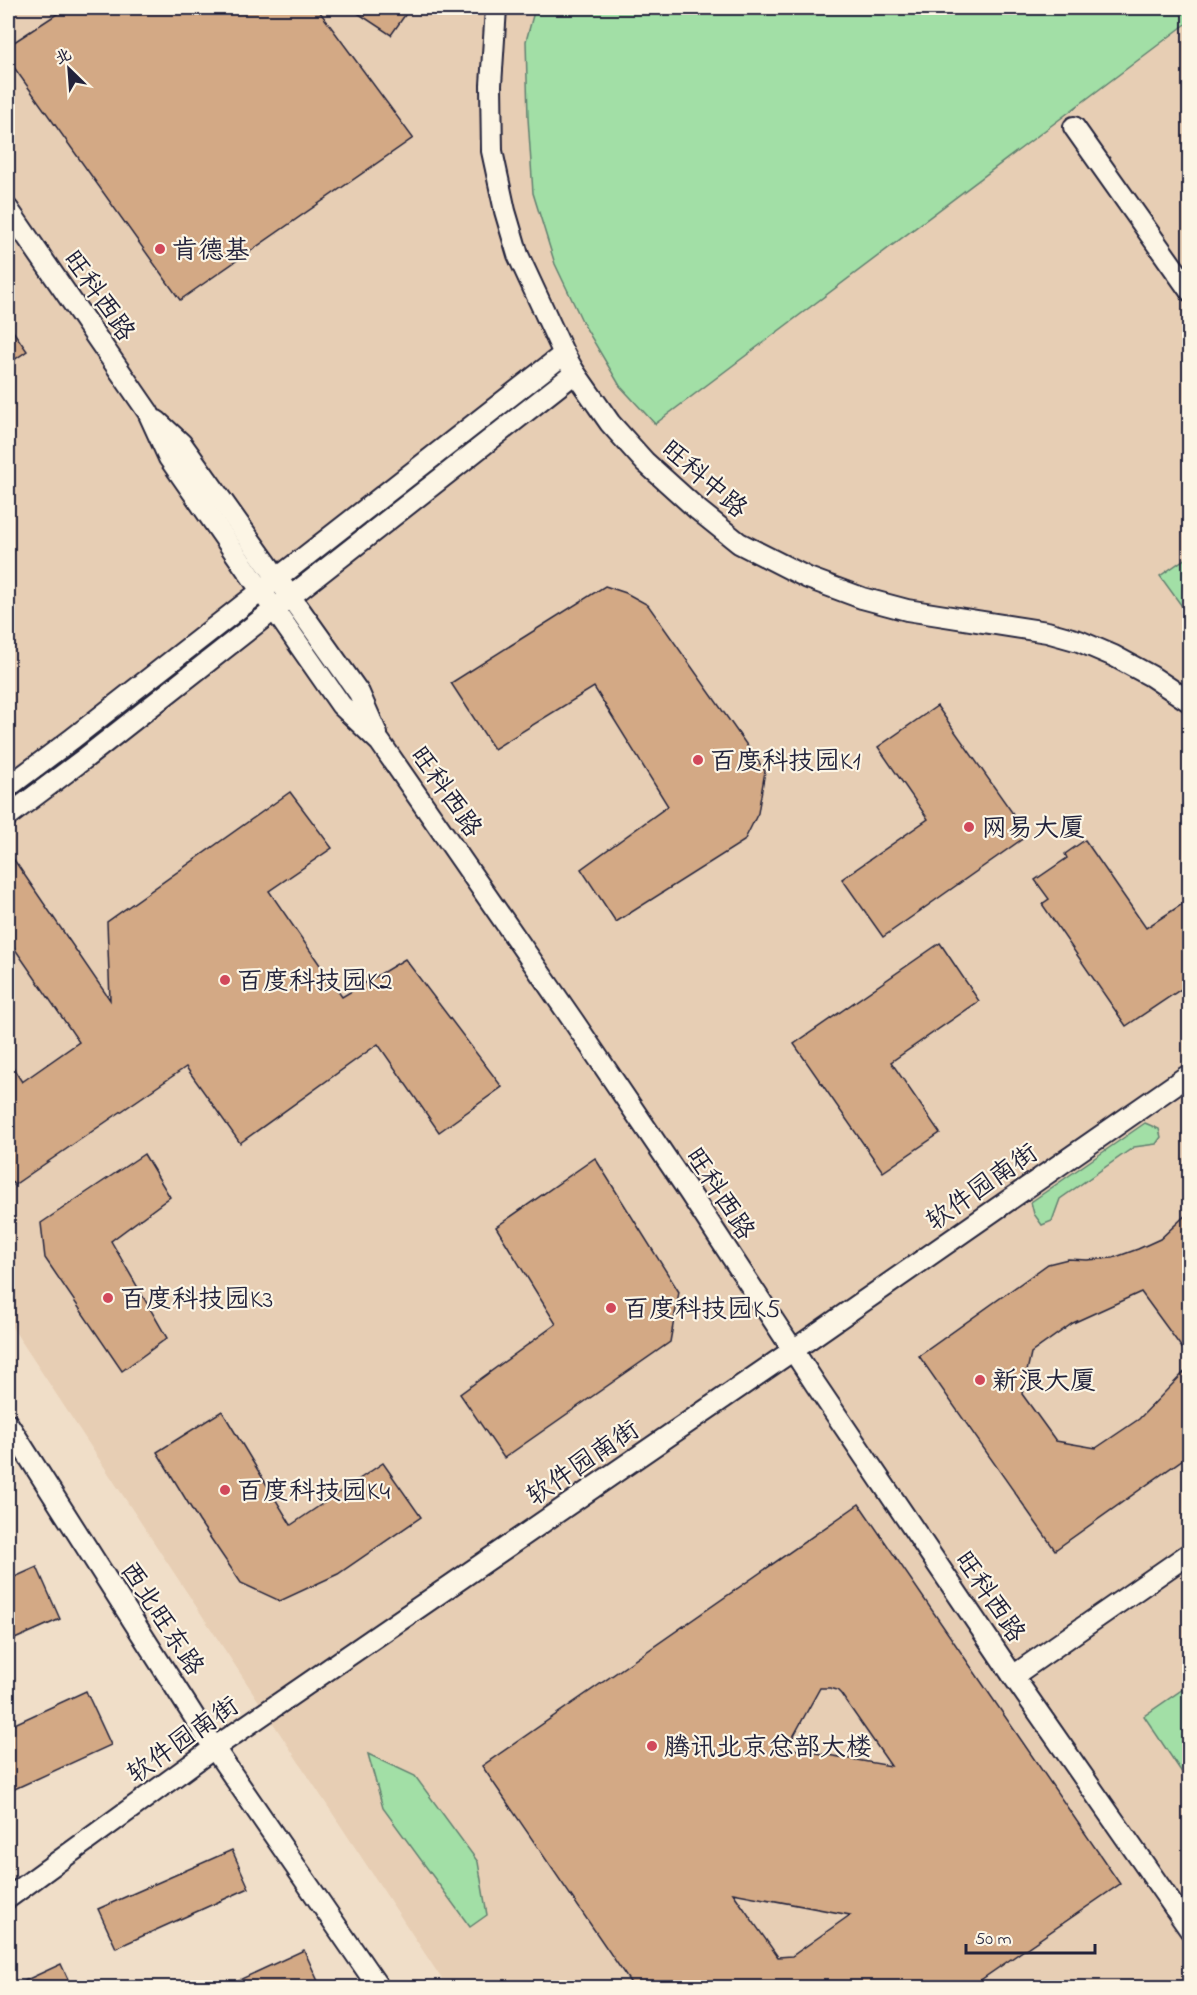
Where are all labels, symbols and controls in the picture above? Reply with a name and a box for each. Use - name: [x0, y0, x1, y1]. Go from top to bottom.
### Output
- north arrow: [39, 39, 99, 99]
- text: 北: [51, 43, 76, 71]
- place label: 肯德基: [172, 233, 250, 271]
- marker: 肯德基: [153, 242, 167, 256]
- street label: 旺科西路: [52, 243, 143, 350]
- street label: 旺科中路: [651, 432, 755, 529]
- street label: 旺科西路: [399, 739, 490, 846]
- place label: 百度科技园K1: [710, 744, 861, 782]
- marker: 百度科技园K1: [691, 753, 705, 767]
- place label: 网易大厦: [981, 811, 1085, 849]
- marker: 网易大厦: [962, 820, 976, 834]
- place label: 百度科技园K2: [237, 964, 393, 1002]
- marker: 百度科技园K2: [218, 973, 232, 987]
- street label: 软件园南街: [919, 1136, 1047, 1241]
- street label: 旺科西路: [674, 1141, 763, 1249]
- place label: 百度科技园K3: [120, 1282, 273, 1320]
- marker: 百度科技园K3: [101, 1291, 115, 1305]
- place label: 百度科技园K5: [623, 1292, 781, 1330]
- marker: 百度科技园K5: [604, 1301, 618, 1315]
- place label: 新浪大厦: [992, 1364, 1096, 1402]
- marker: 新浪大厦: [973, 1373, 987, 1387]
- street label: 软件园南街: [519, 1412, 648, 1517]
- place label: 百度科技园K4: [237, 1474, 391, 1512]
- marker: 百度科技园K4: [218, 1483, 232, 1497]
- street label: 旺科西路: [944, 1544, 1033, 1651]
- street label: 西北旺东路: [109, 1555, 212, 1685]
- street label: 软件园南街: [120, 1689, 248, 1794]
- place label: 腾讯北京总部大楼: [664, 1730, 872, 1768]
- marker: 腾讯北京总部大楼: [645, 1739, 659, 1753]
- scale bar: [966, 1917, 1095, 1955]
- text: 50 m: [975, 1927, 1012, 1953]

